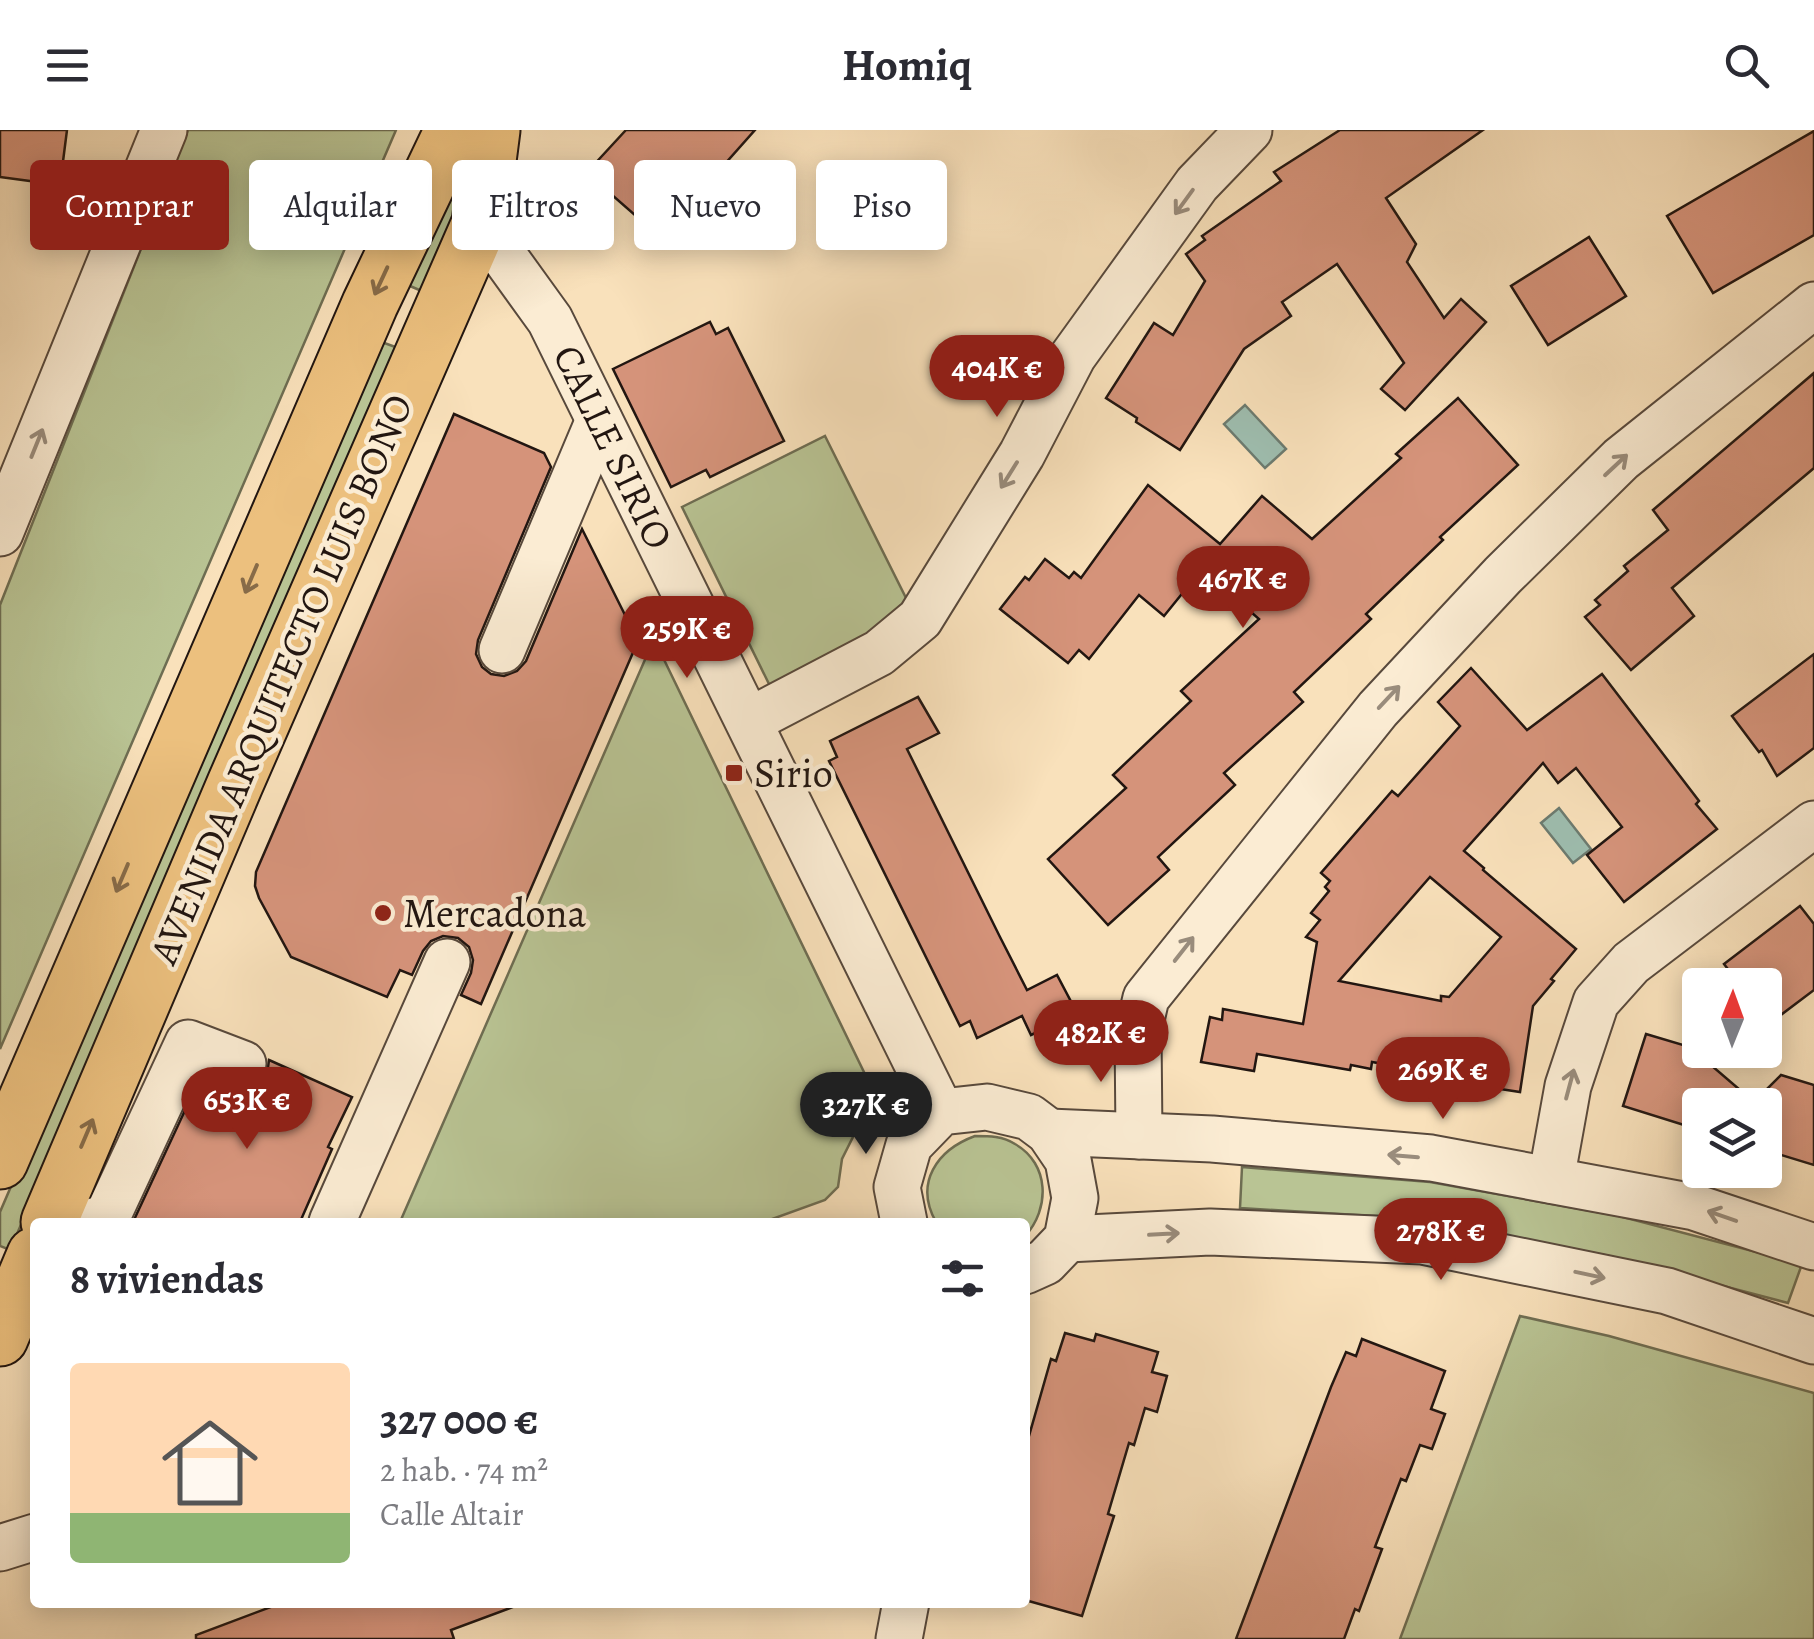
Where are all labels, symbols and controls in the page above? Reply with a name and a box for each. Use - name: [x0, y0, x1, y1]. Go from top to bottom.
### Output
- text: Homiq: [842, 34, 972, 96]
- icon: menu: [40, 38, 95, 93]
- icon: search: [1719, 38, 1774, 93]
- chip: Comprar: [30, 160, 229, 250]
- chip: Alquilar: [249, 160, 432, 250]
- chip: Filtros: [452, 160, 614, 250]
- chip: Nuevo: [634, 160, 796, 250]
- chip: Piso: [816, 160, 947, 250]
- one-way arrow: [1173, 188, 1194, 215]
- one-way arrow: [371, 266, 390, 296]
- pin: 404K €: [916, 335, 1078, 420]
- street label: CALLE SIRIO: [540, 336, 686, 558]
- text: 404K €: [951, 345, 1043, 389]
- street label: AVENIDA ARQUITECTO LUIS BONO: [135, 386, 426, 973]
- one-way arrow: [29, 428, 47, 459]
- one-way arrow: [1603, 453, 1628, 476]
- one-way arrow: [999, 460, 1019, 489]
- pin: 467K €: [1162, 546, 1324, 631]
- text: 467K €: [1199, 556, 1287, 600]
- one-way arrow: [241, 564, 259, 594]
- pin: 259K €: [606, 596, 768, 681]
- text: 259K €: [643, 606, 731, 650]
- one-way arrow: [1377, 685, 1400, 710]
- place label: Sirio: [754, 746, 833, 801]
- marker: Sirio: [723, 762, 745, 784]
- one-way arrow: [112, 862, 130, 893]
- place label: Mercadona: [403, 886, 586, 941]
- marker: Mercadona: [372, 902, 394, 924]
- one-way arrow: [1173, 937, 1195, 963]
- north arrow: [1682, 968, 1782, 1068]
- map controls: [1682, 968, 1782, 1188]
- pin: 482K €: [1020, 1000, 1182, 1085]
- text: 482K €: [1056, 1010, 1146, 1054]
- pin: 269K €: [1362, 1037, 1524, 1122]
- text: 269K €: [1398, 1047, 1488, 1091]
- pin: 653K €: [166, 1067, 328, 1152]
- one-way arrow: [1561, 1069, 1580, 1101]
- pin: 327K €: [785, 1072, 947, 1157]
- text: 653K €: [203, 1077, 291, 1121]
- text: 327K €: [822, 1082, 910, 1126]
- button: layers: [1682, 1088, 1782, 1188]
- one-way arrow: [79, 1118, 97, 1149]
- one-way arrow: [1387, 1146, 1419, 1165]
- pin: 278K €: [1360, 1198, 1522, 1283]
- one-way arrow: [1706, 1206, 1738, 1224]
- text: 278K €: [1396, 1208, 1486, 1252]
- one-way arrow: [1148, 1224, 1180, 1243]
- text: 8 viviendas: [70, 1250, 264, 1307]
- icon: filters: [935, 1251, 990, 1306]
- one-way arrow: [1574, 1267, 1606, 1286]
- text: 327 000 €: [380, 1391, 538, 1448]
- icon: home: [150, 1403, 270, 1523]
- text: 2 hab. · 74 m²: [380, 1448, 548, 1492]
- text: Calle Altair: [380, 1492, 524, 1536]

